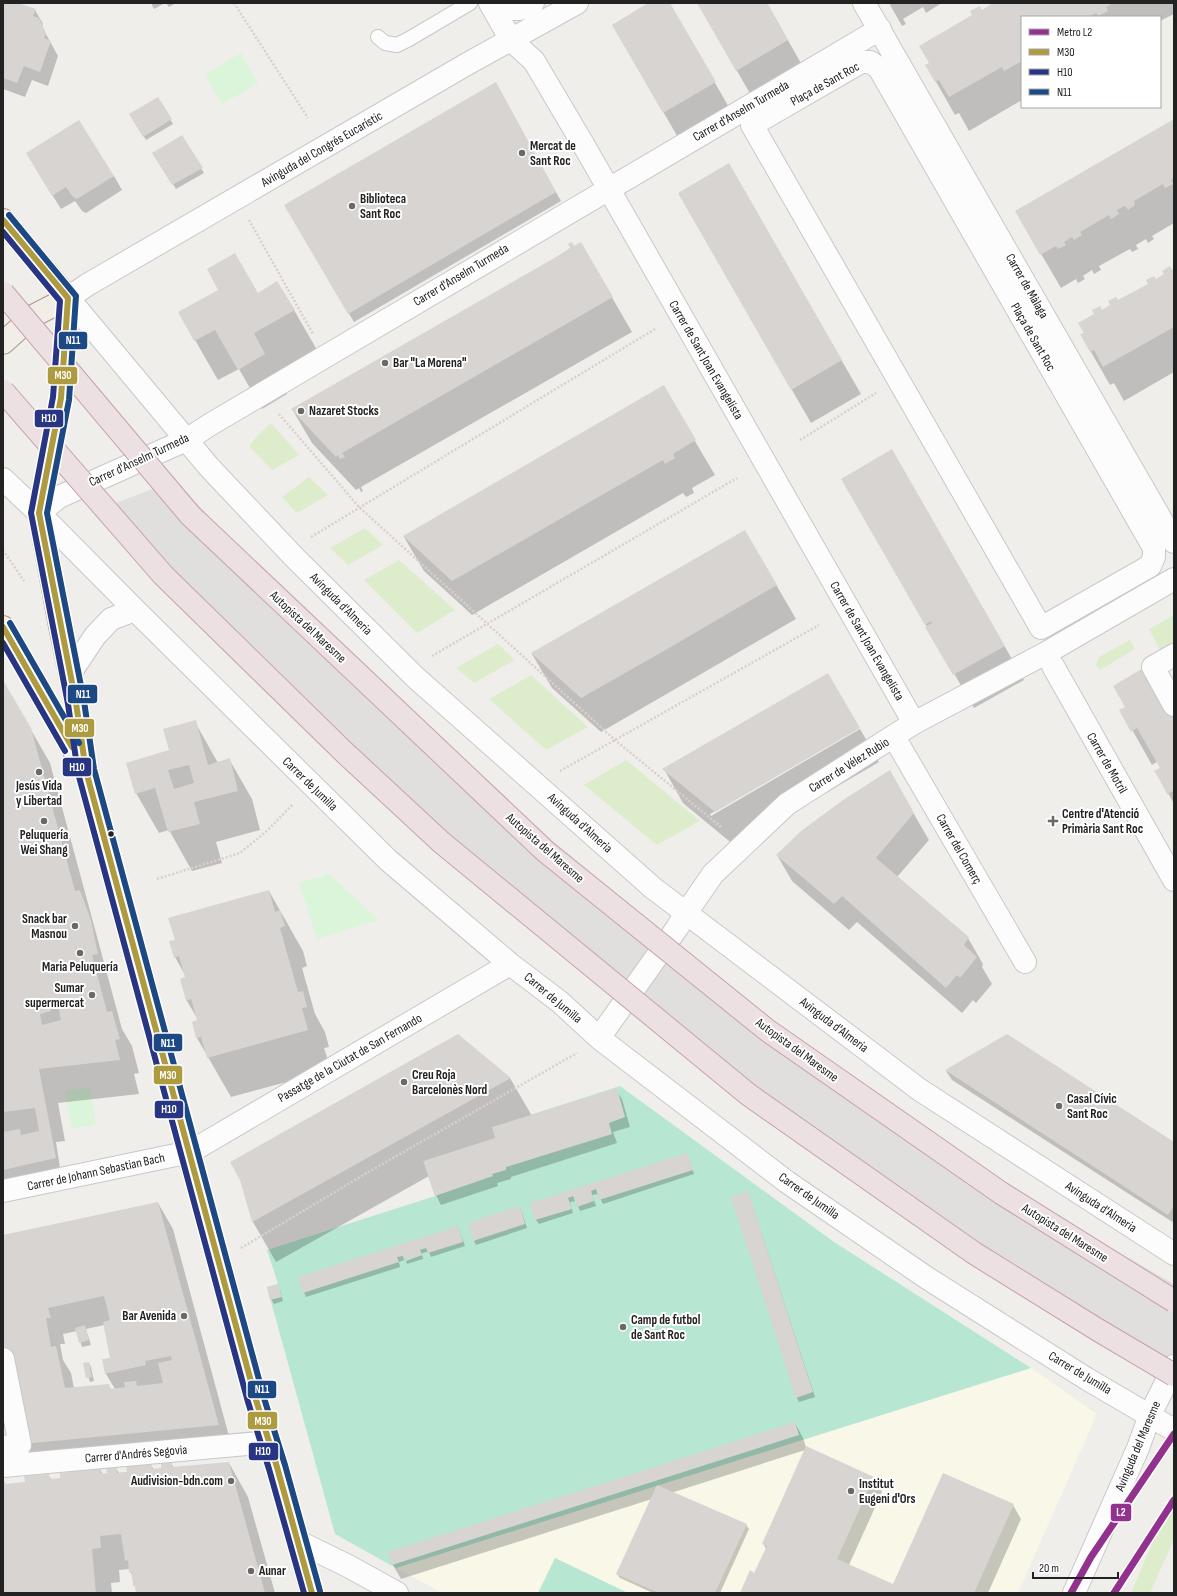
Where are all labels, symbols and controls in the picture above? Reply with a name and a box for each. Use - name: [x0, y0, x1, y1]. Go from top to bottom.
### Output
- legend: [1021, 16, 1161, 108]
- text: Metro L2: [1057, 25, 1092, 40]
- text: M30: [1057, 45, 1075, 60]
- street label: Plaça de Sant Roc: [788, 58, 862, 110]
- text: H10: [1057, 65, 1073, 80]
- street label: Carrer d'Anselm Turmeda: [690, 77, 792, 145]
- text: N11: [1057, 85, 1072, 100]
- street label: Avinguda del Congrés Eucarístic: [258, 108, 386, 191]
- place label: Mercat de Sant Roc: [530, 138, 576, 169]
- marker: Mercat de Sant Roc: [517, 148, 527, 158]
- place label: Biblioteca Sant Roc: [360, 191, 406, 222]
- marker: Biblioteca Sant Roc: [347, 201, 357, 211]
- street label: Carrer d'Anselm Turmeda: [410, 240, 512, 310]
- street label: Carrer de Màlaga: [1002, 251, 1052, 321]
- street label: Carrer de Sant Joan Evangelista: [665, 298, 747, 422]
- street label: Plaça de Sant Roc: [1007, 300, 1059, 374]
- line badge: N11: [58, 331, 88, 350]
- text: N11: [66, 334, 81, 347]
- place label: Bar "La Morena": [393, 355, 467, 371]
- marker: Bar "La Morena": [380, 358, 390, 368]
- line badge: M30: [47, 366, 78, 385]
- text: M30: [54, 369, 72, 382]
- place label: Nazaret Stocks: [309, 403, 379, 419]
- marker: Nazaret Stocks: [296, 406, 306, 416]
- line badge: H10: [34, 409, 64, 428]
- text: H10: [41, 412, 57, 425]
- street label: Carrer d'Anselm Turmeda: [86, 430, 192, 490]
- street label: Avinguda d'Almeria: [306, 569, 376, 639]
- street label: Carrer de Sant Joan Evangelista: [826, 579, 908, 703]
- street label: Autopista del Maresme: [266, 587, 349, 666]
- line badge: N11: [67, 684, 98, 704]
- text: N11: [76, 688, 91, 701]
- line badge: M30: [64, 718, 95, 738]
- text: M30: [71, 722, 89, 735]
- street label: Carrer de Motril: [1083, 730, 1131, 796]
- street label: Carrer de Vélez Rubio: [806, 734, 892, 796]
- street label: Carrer de Jumilla: [279, 754, 341, 814]
- line badge: H10: [62, 757, 92, 777]
- text: H10: [69, 761, 85, 774]
- marker: Jesús Vida y Libertad: [34, 767, 44, 777]
- place label: Jesús Vida y Libertad: [15, 778, 62, 809]
- street label: Avinguda d'Almeria: [543, 789, 616, 856]
- place label: Centre d'Atenció Primària Sant Roc: [1062, 806, 1144, 837]
- street label: Autopista del Maresme: [502, 809, 587, 886]
- street label: Carrer del Comerç: [932, 811, 986, 887]
- marker: Centre d'Atenció Primària Sant Roc: [1047, 815, 1059, 827]
- marker: Peluquería Wei Shang: [39, 816, 49, 826]
- place label: Peluquería Wei Shang: [20, 827, 68, 858]
- unlabelled marker: [106, 829, 116, 839]
- place label: Snack bar Masnou: [22, 911, 67, 942]
- marker: Snack bar Masnou: [70, 921, 80, 931]
- marker: Maria Peluquería: [75, 948, 85, 958]
- place label: Maria Peluquería: [42, 959, 118, 975]
- street label: Carrer de Jumilla: [521, 969, 585, 1027]
- place label: Sumar supermercat: [25, 980, 85, 1011]
- marker: Sumar supermercat: [87, 990, 97, 1000]
- street label: Avinguda d'Almeria: [796, 993, 872, 1056]
- street label: Passatge de la Ciutat de San Fernando: [275, 1010, 425, 1106]
- street label: Autopista del Maresme: [752, 1014, 842, 1085]
- line badge: N11: [153, 1033, 183, 1052]
- text: N11: [161, 1037, 176, 1050]
- line badge: M30: [153, 1065, 183, 1085]
- place label: Creu Roja Barcelonès Nord: [412, 1067, 488, 1098]
- text: M30: [159, 1069, 177, 1082]
- marker: Creu Roja Barcelonès Nord: [399, 1077, 409, 1087]
- place label: Casal Cívic Sant Roc: [1067, 1091, 1117, 1122]
- line badge: H10: [154, 1100, 184, 1119]
- marker: Casal Cívic Sant Roc: [1054, 1101, 1064, 1111]
- text: H10: [161, 1103, 177, 1116]
- street label: Carrer de Johann Sebastian Bach: [26, 1150, 166, 1194]
- street label: Carrer de Jumilla: [775, 1169, 843, 1223]
- street label: Avinguda d'Almeria: [1061, 1177, 1140, 1236]
- street label: Autopista del Maresme: [1018, 1200, 1111, 1266]
- place label: Bar Avenida: [122, 1308, 176, 1324]
- marker: Bar Avenida: [179, 1311, 189, 1321]
- place label: Camp de futbol de Sant Roc: [631, 1312, 701, 1343]
- marker: Camp de futbol de Sant Roc: [618, 1322, 628, 1332]
- street label: Carrer de Jumilla: [1046, 1348, 1114, 1398]
- line badge: N11: [247, 1380, 277, 1399]
- text: N11: [255, 1383, 270, 1396]
- street label: Avinguda del Maresme: [1111, 1399, 1164, 1494]
- line badge: M30: [247, 1411, 278, 1430]
- text: M30: [254, 1415, 272, 1428]
- street label: Carrer d'Andrés Segovia: [84, 1442, 188, 1466]
- line badge: H10: [248, 1442, 279, 1461]
- text: H10: [255, 1445, 271, 1458]
- place label: Audivision-bdn.com: [130, 1473, 223, 1489]
- marker: Audivision-bdn.com: [226, 1476, 236, 1486]
- place label: Institut Eugeni d'Ors: [859, 1476, 915, 1507]
- marker: Institut Eugeni d'Ors: [846, 1486, 856, 1496]
- line badge: L2: [1110, 1503, 1132, 1522]
- text: L2: [1116, 1506, 1126, 1519]
- scale bar: [1033, 1554, 1118, 1580]
- text: 20 m: [1039, 1561, 1059, 1576]
- place label: Aunar: [258, 1563, 286, 1579]
- marker: Aunar: [246, 1566, 256, 1576]

